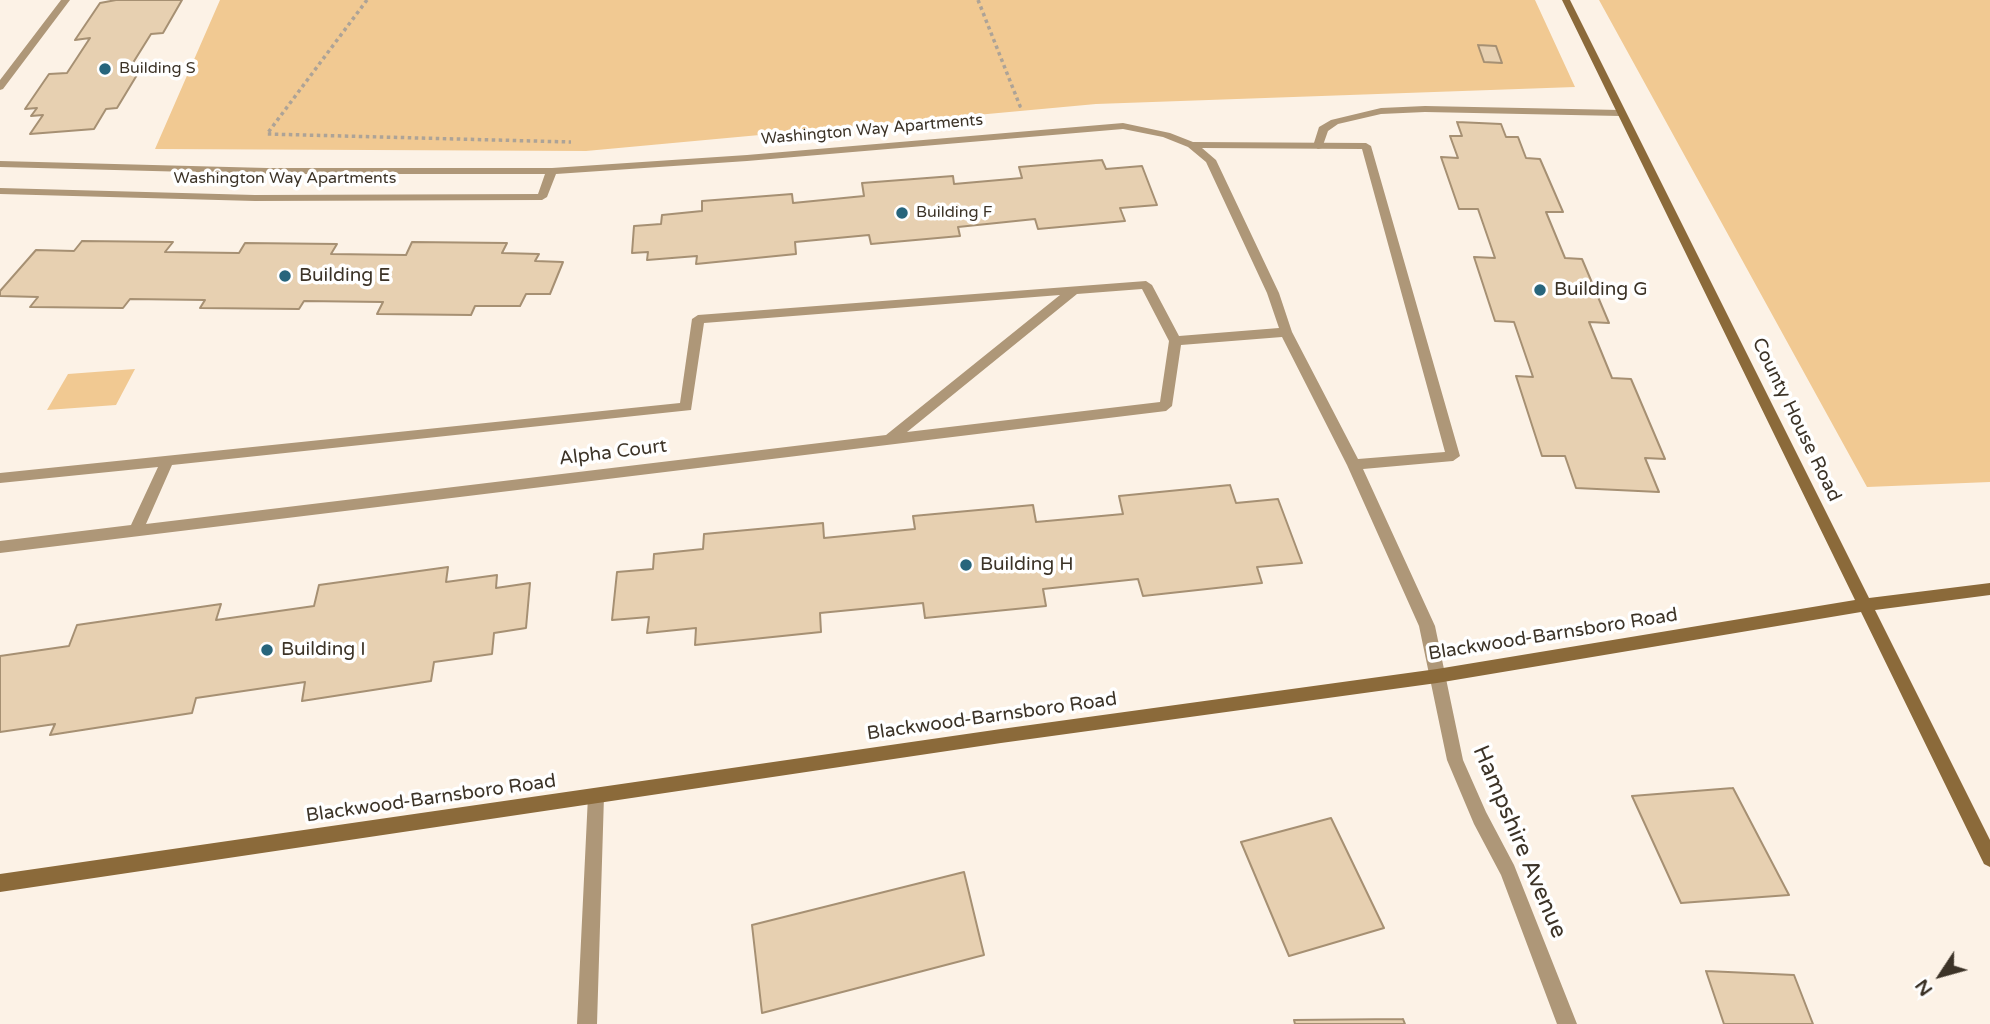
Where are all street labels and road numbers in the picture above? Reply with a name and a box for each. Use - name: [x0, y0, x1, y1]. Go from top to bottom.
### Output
- street label: Washington Way Apartments: [760, 111, 984, 149]
- street label: Washington Way Apartments: [174, 169, 396, 189]
- street label: County House Road: [1746, 334, 1846, 506]
- street label: Alpha Court: [558, 435, 668, 471]
- street label: Blackwood-Barnsboro Road: [1427, 604, 1679, 666]
- street label: Blackwood-Barnsboro Road: [866, 688, 1118, 746]
- street label: Hampshire Avenue: [1466, 742, 1572, 942]
- street label: Blackwood-Barnsboro Road: [305, 770, 557, 828]

